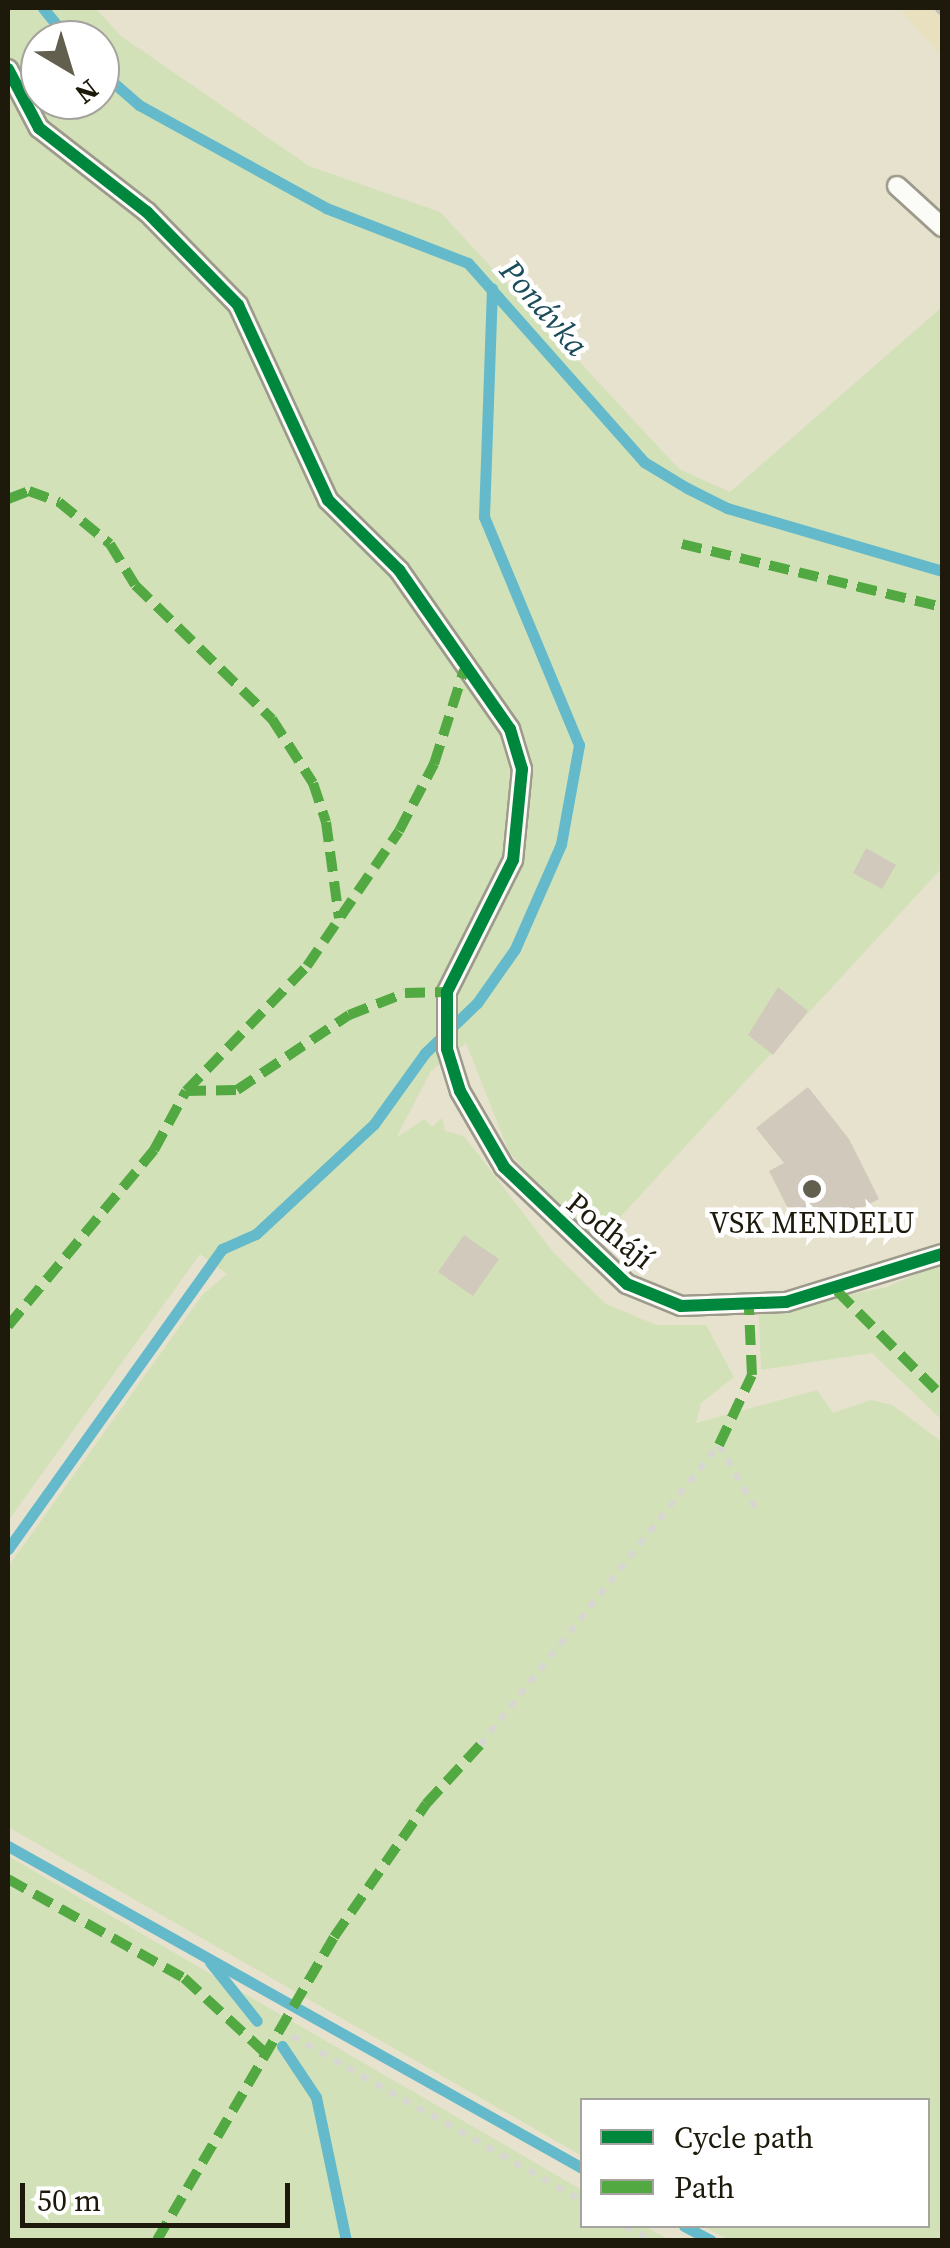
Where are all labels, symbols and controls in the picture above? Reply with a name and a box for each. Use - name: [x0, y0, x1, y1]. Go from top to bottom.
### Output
- north arrow: [20, 20, 120, 120]
- text: N: [68, 71, 107, 113]
- water label: Ponávka: [492, 252, 596, 364]
- marker: VSK MENDELU: [801, 1178, 823, 1200]
- street label: Podhájí: [559, 1185, 661, 1277]
- place label: VSK MENDELU: [709, 1205, 915, 1241]
- legend: [580, 2098, 930, 2228]
- text: Cycle path: [674, 2117, 814, 2158]
- scale bar: [25, 2163, 295, 2225]
- text: Path: [674, 2167, 735, 2208]
- text: 50 m: [37, 2180, 101, 2221]

